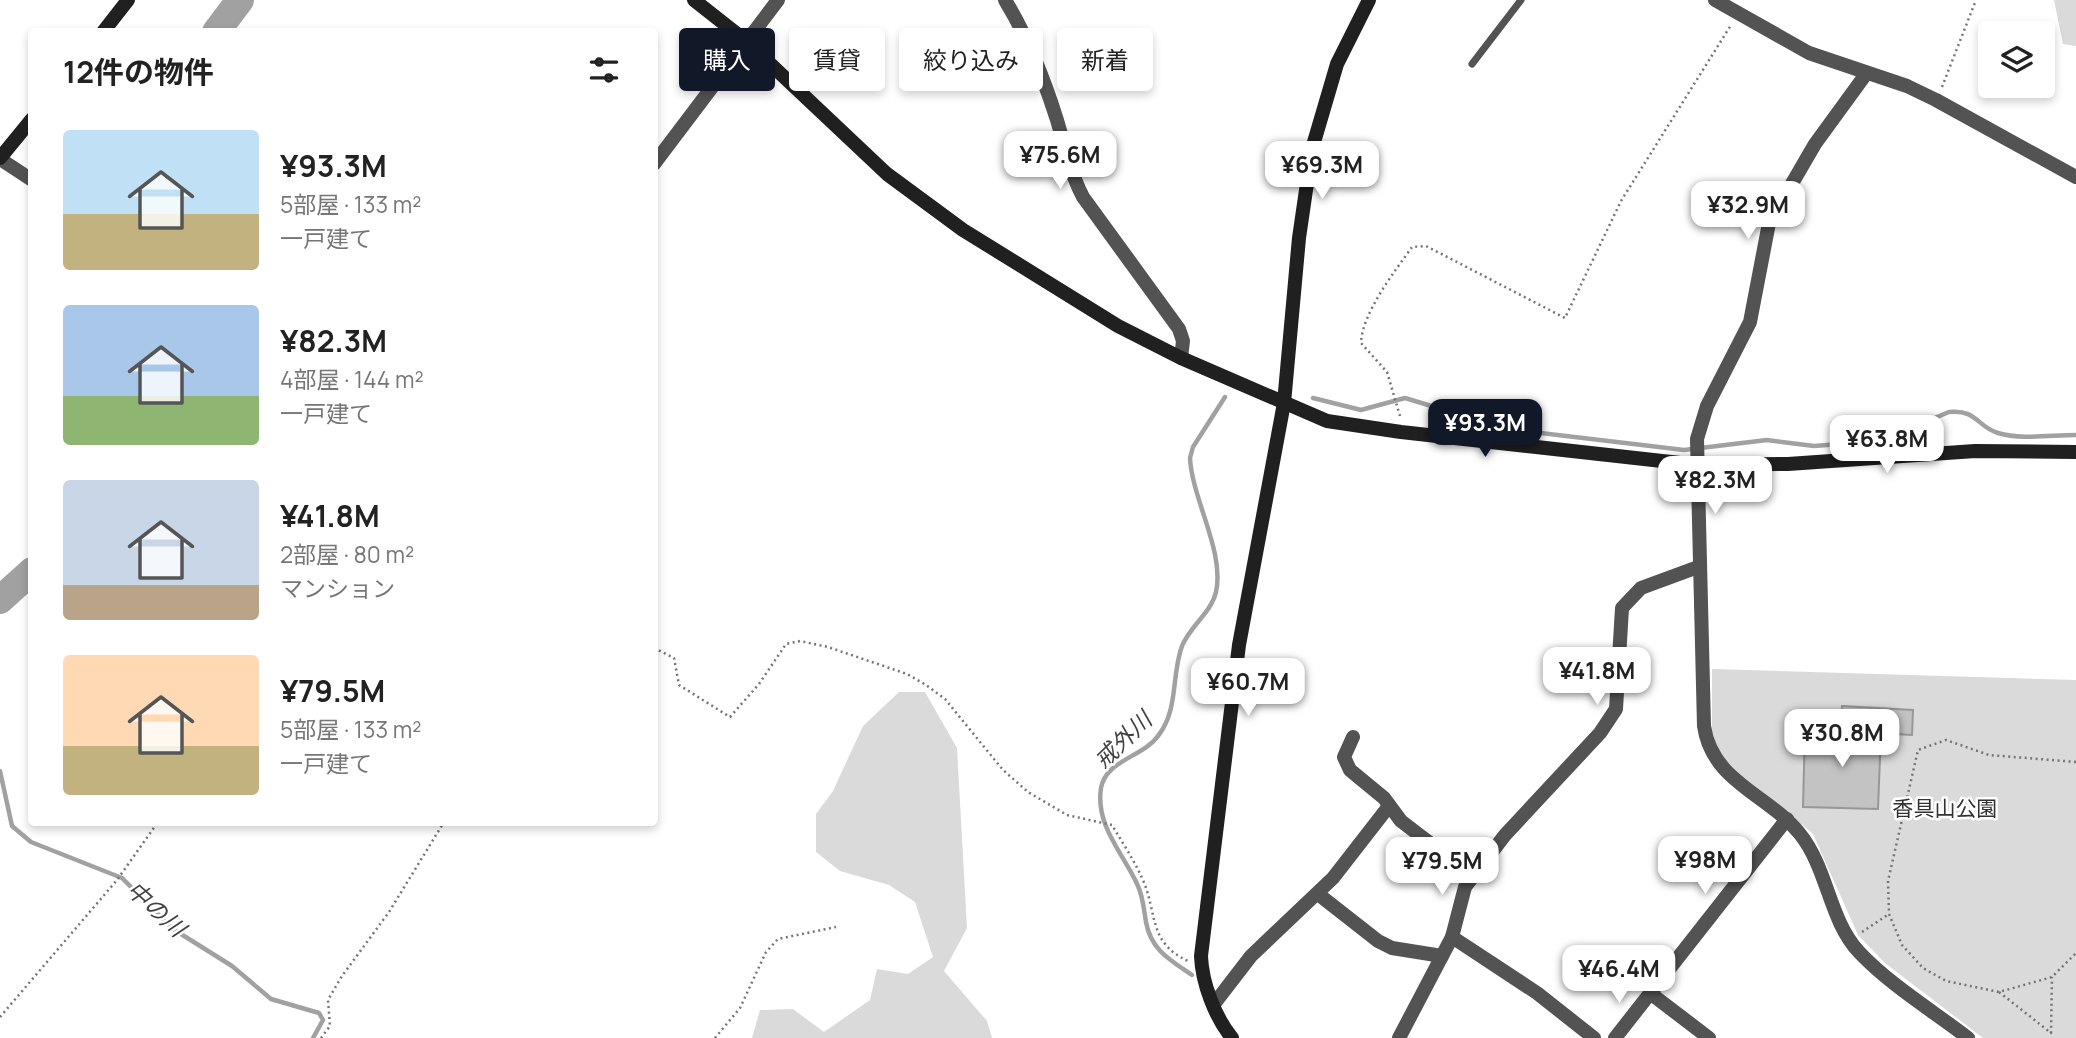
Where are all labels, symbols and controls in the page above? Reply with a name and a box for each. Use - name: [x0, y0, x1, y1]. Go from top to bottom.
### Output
- map controls: [1978, 21, 2055, 98]
- button: layers: [1978, 21, 2055, 98]
- chip: 購入: [679, 28, 775, 91]
- chip: 賃貸: [789, 28, 885, 91]
- chip: 絞り込み: [899, 28, 1043, 91]
- chip: 新着: [1057, 28, 1153, 91]
- text: 12件の物件: [63, 51, 214, 92]
- icon: filters: [585, 51, 623, 89]
- pin: ¥75.6M: [1003, 132, 1117, 191]
- text: ¥75.6M: [1020, 138, 1100, 170]
- pin: ¥69.3M: [1265, 142, 1379, 201]
- text: ¥93.3M: [280, 145, 387, 186]
- text: ¥69.3M: [1281, 148, 1363, 180]
- icon: home: [119, 158, 203, 242]
- pin: ¥32.9M: [1691, 182, 1805, 241]
- text: 5部屋 · 133 m²: [280, 188, 421, 220]
- text: ¥32.9M: [1707, 188, 1789, 220]
- text: 一戸建て: [280, 222, 372, 254]
- text: ¥82.3M: [280, 320, 387, 361]
- icon: home: [119, 333, 203, 417]
- text: 4部屋 · 144 m²: [280, 363, 424, 395]
- text: 一戸建て: [280, 397, 372, 429]
- pin: ¥93.3M: [1428, 400, 1542, 459]
- text: ¥93.3M: [1444, 406, 1526, 438]
- pin: ¥63.8M: [1830, 416, 1944, 475]
- text: ¥63.8M: [1846, 422, 1928, 454]
- pin: ¥82.3M: [1658, 456, 1772, 516]
- text: ¥82.3M: [1674, 463, 1756, 495]
- text: ¥41.8M: [280, 495, 380, 536]
- icon: home: [119, 508, 203, 592]
- text: 2部屋 · 80 m²: [280, 538, 414, 570]
- text: マンション: [280, 572, 395, 604]
- pin: ¥41.8M: [1540, 648, 1654, 707]
- text: ¥41.8M: [1559, 654, 1635, 686]
- pin: ¥60.7M: [1191, 658, 1305, 718]
- text: ¥60.7M: [1207, 665, 1289, 697]
- text: ¥79.5M: [280, 670, 385, 711]
- icon: home: [119, 683, 203, 767]
- water label: 戒外川: [1086, 702, 1160, 775]
- pin: ¥30.8M: [1785, 710, 1899, 769]
- text: 5部屋 · 133 m²: [280, 713, 421, 745]
- text: ¥30.8M: [1800, 716, 1884, 748]
- text: 一戸建て: [280, 747, 372, 779]
- park label: 香具山公園: [1893, 794, 1998, 822]
- pin: ¥98M: [1664, 836, 1746, 896]
- pin: ¥79.5M: [1385, 838, 1499, 897]
- text: ¥98M: [1674, 843, 1736, 875]
- text: ¥79.5M: [1402, 844, 1482, 876]
- water label: 中の川: [120, 873, 195, 945]
- pin: ¥46.4M: [1562, 946, 1676, 1005]
- text: ¥46.4M: [1578, 952, 1660, 984]

